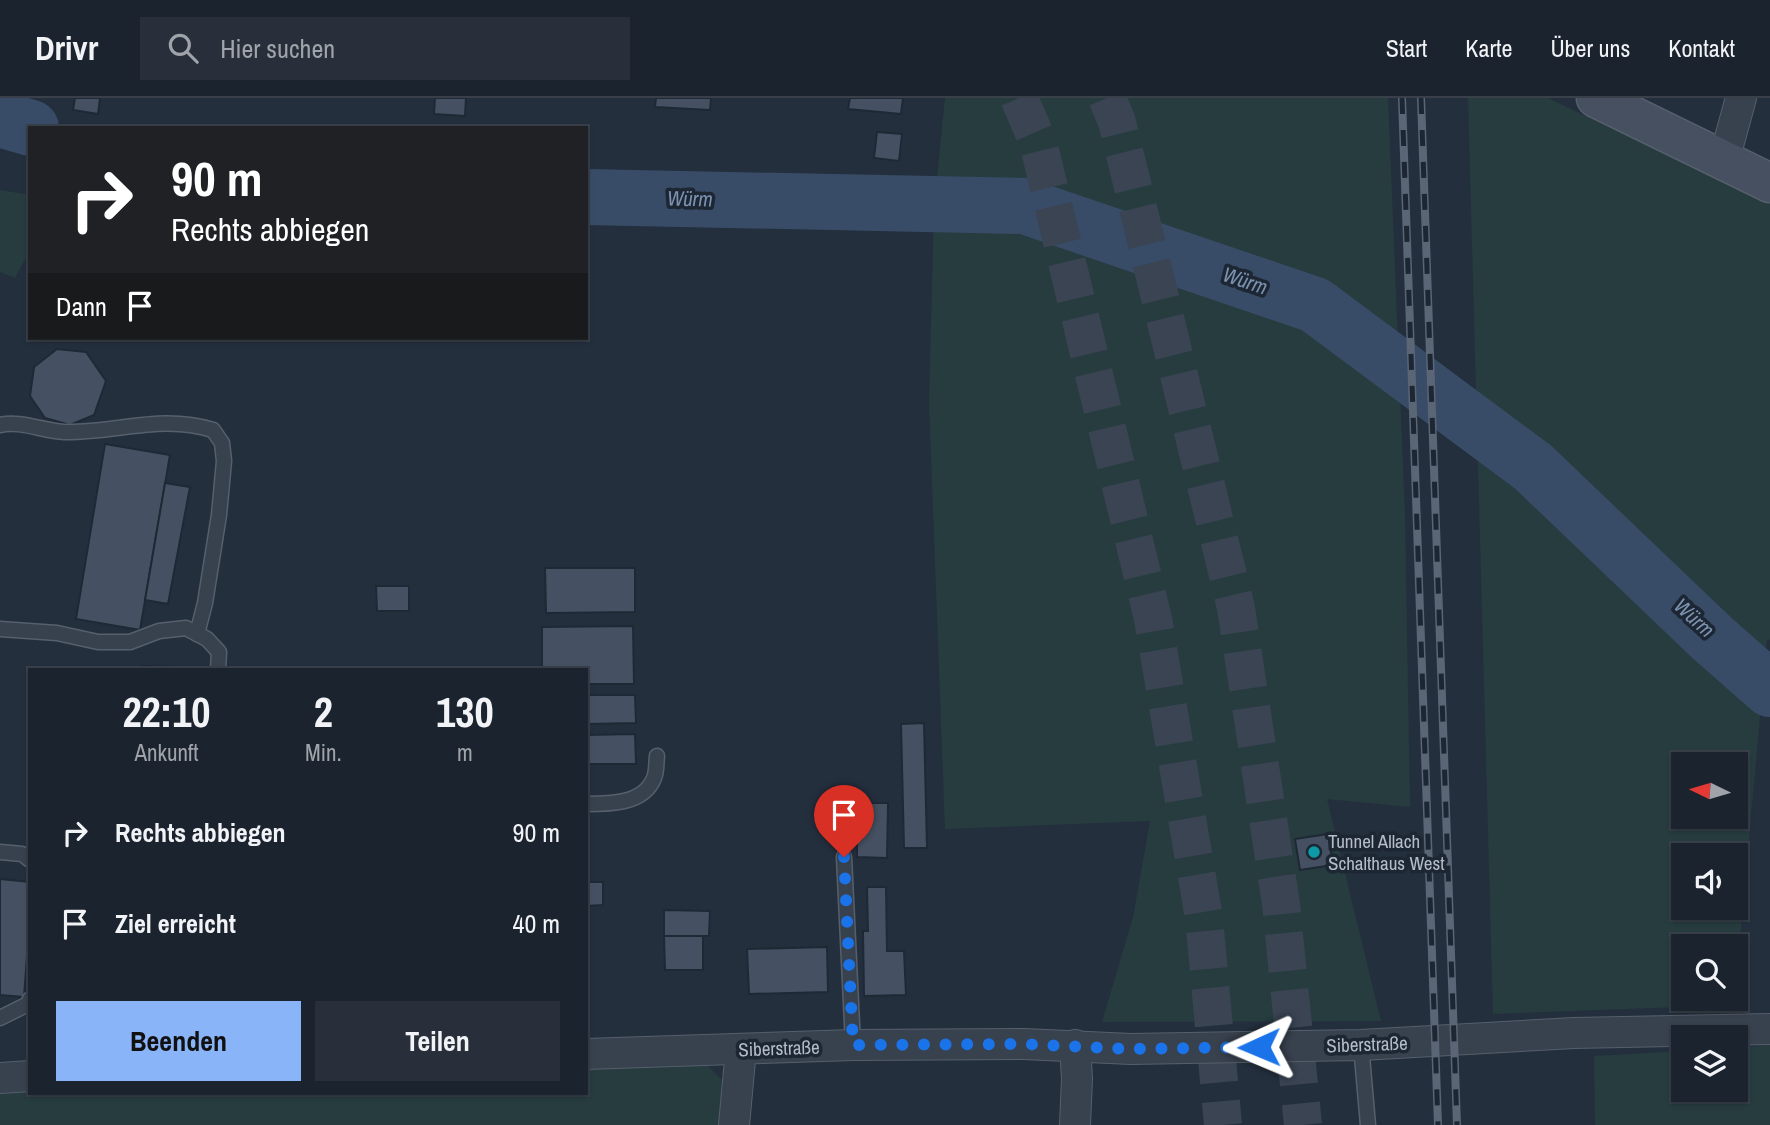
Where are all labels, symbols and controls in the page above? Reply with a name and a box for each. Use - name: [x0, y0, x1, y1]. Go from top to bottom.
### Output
- search box: [140, 17, 630, 80]
- text: Drivr: [35, 26, 98, 70]
- icon: search: [164, 29, 202, 67]
- text: Hier suchen: [220, 31, 335, 66]
- text: Start: [1386, 32, 1427, 64]
- text: Karte: [1465, 32, 1512, 64]
- text: Über uns: [1550, 32, 1630, 64]
- text: Kontakt: [1668, 32, 1735, 64]
- text: 90 m: [171, 145, 263, 211]
- icon: right: [56, 154, 147, 245]
- water label: Würm: [667, 184, 713, 213]
- text: Rechts abbiegen: [171, 208, 369, 251]
- water label: Würm: [1219, 259, 1271, 302]
- icon: arrive: [121, 287, 159, 325]
- text: Dann: [56, 289, 107, 324]
- water label: Würm: [1668, 592, 1721, 644]
- text: 22:10: [122, 684, 211, 740]
- text: 2: [314, 684, 333, 740]
- text: 130: [436, 684, 494, 740]
- text: Ankunft: [134, 737, 198, 768]
- text: Min.: [305, 737, 342, 768]
- text: m: [457, 737, 473, 768]
- north arrow: [1671, 752, 1748, 830]
- map controls: [1671, 752, 1748, 1102]
- pin: [814, 785, 874, 857]
- icon: arrive: [825, 796, 863, 834]
- icon: right: [56, 814, 94, 852]
- text: Rechts abbiegen: [115, 815, 286, 850]
- text: 90 m: [513, 815, 560, 850]
- place label: Tunnel Allach Schalthaus West: [1328, 828, 1445, 876]
- button: sound: [1671, 843, 1748, 920]
- marker: Tunnel Allach Schalthaus West: [1306, 844, 1322, 860]
- icon: arrive: [56, 905, 94, 943]
- text: Ziel erreicht: [115, 906, 236, 941]
- text: 40 m: [513, 906, 560, 941]
- button: search: [1671, 934, 1748, 1011]
- button: Beenden: [56, 1001, 301, 1081]
- button: Teilen: [315, 1001, 560, 1081]
- position arrow: [1222, 1010, 1296, 1084]
- button: layers: [1671, 1025, 1748, 1102]
- street label: Siberstraße: [1326, 1030, 1408, 1058]
- street label: Siberstraße: [738, 1034, 820, 1062]

